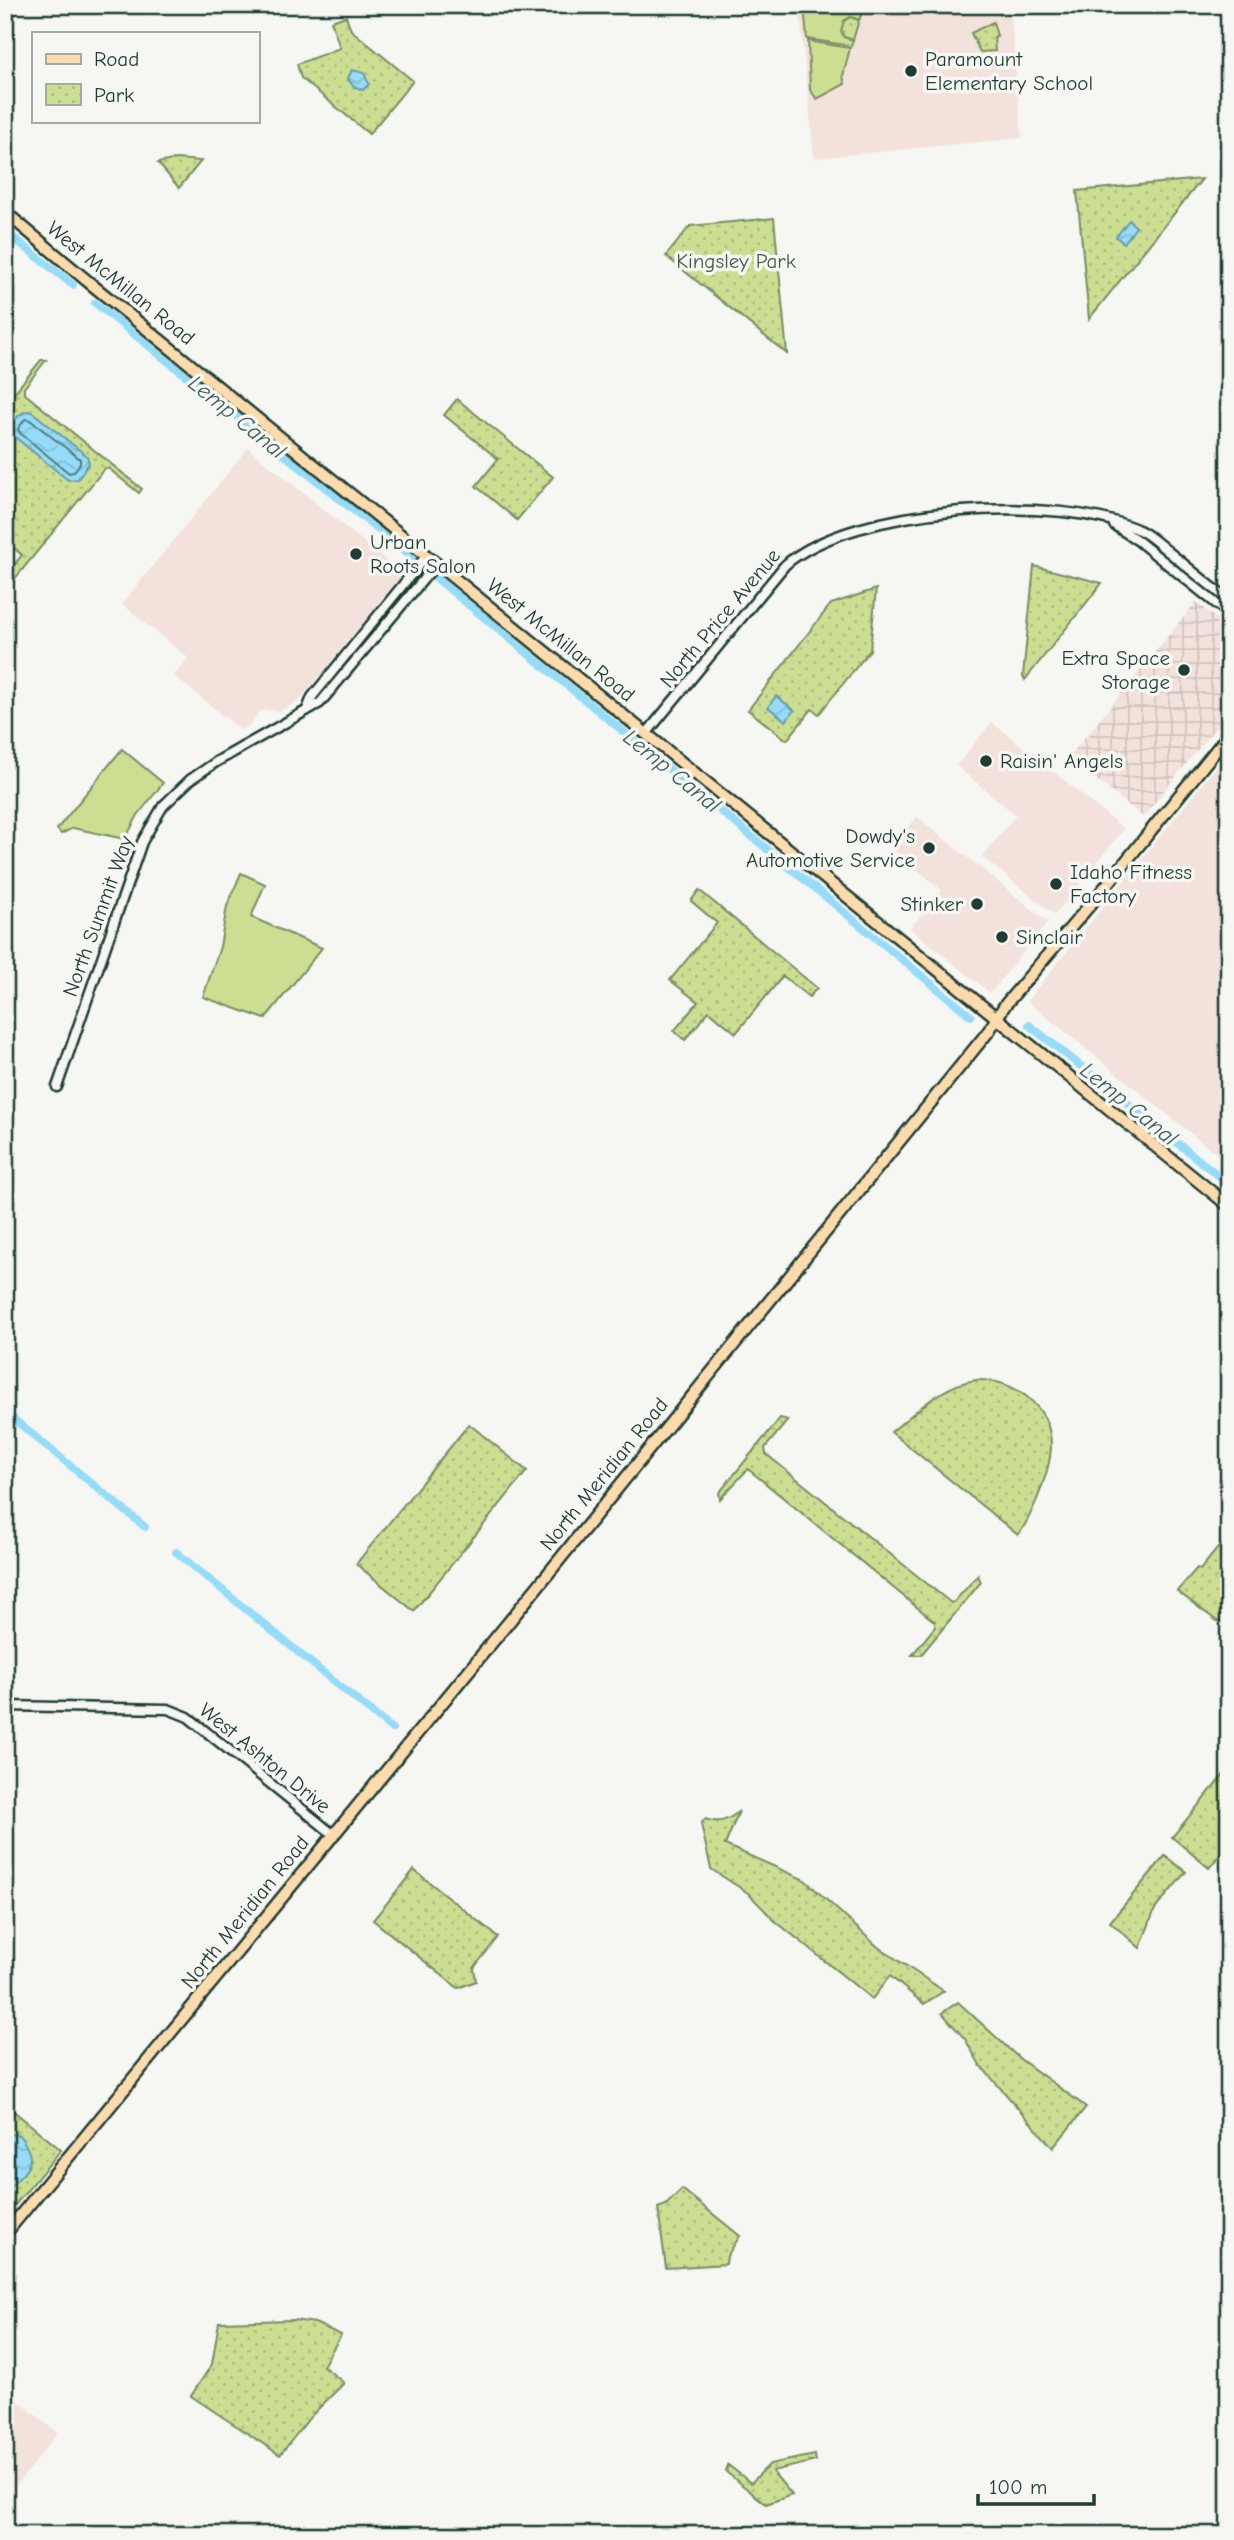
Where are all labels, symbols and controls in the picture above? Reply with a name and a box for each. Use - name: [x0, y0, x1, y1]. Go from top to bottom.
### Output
- legend: [32, 32, 259, 122]
- text: Road: [94, 47, 139, 71]
- place label: Paramount Elementary School: [925, 47, 1093, 95]
- marker: Paramount Elementary School: [903, 63, 919, 79]
- text: Park: [94, 83, 134, 107]
- street label: West McMillan Road: [42, 216, 200, 350]
- park label: Kingsley Park: [676, 249, 796, 273]
- water label: Lemp Canal: [183, 370, 292, 465]
- place label: Urban Roots Salon: [370, 530, 476, 578]
- street label: North Price Avenue: [655, 544, 785, 692]
- marker: Urban Roots Salon: [348, 546, 364, 562]
- street label: West McMillan Road: [482, 573, 640, 707]
- place label: Extra Space Storage: [1061, 646, 1170, 694]
- marker: Extra Space Storage: [1176, 662, 1192, 678]
- water label: Lemp Canal: [618, 724, 727, 819]
- place label: Raisin' Angels: [1000, 749, 1123, 773]
- marker: Raisin' Angels: [978, 753, 994, 769]
- place label: Dowdy's Automotive Service: [746, 824, 915, 872]
- street label: North Summit Way: [58, 832, 138, 1000]
- marker: Dowdy's Automotive Service: [921, 840, 937, 856]
- place label: Idaho Fitness Factory: [1070, 860, 1192, 908]
- marker: Idaho Fitness Factory: [1048, 876, 1064, 892]
- place label: Stinker: [900, 892, 964, 916]
- marker: Stinker: [969, 896, 985, 912]
- place label: Sinclair: [1016, 925, 1083, 949]
- marker: Sinclair: [994, 929, 1010, 945]
- water label: Lemp Canal: [1075, 1057, 1184, 1152]
- street label: North Meridian Road: [535, 1393, 673, 1555]
- street label: West Ashton Drive: [195, 1698, 335, 1818]
- street label: North Meridian Road: [176, 1831, 314, 1993]
- scale bar: [978, 2463, 1094, 2507]
- text: 100 m: [989, 2475, 1047, 2499]

